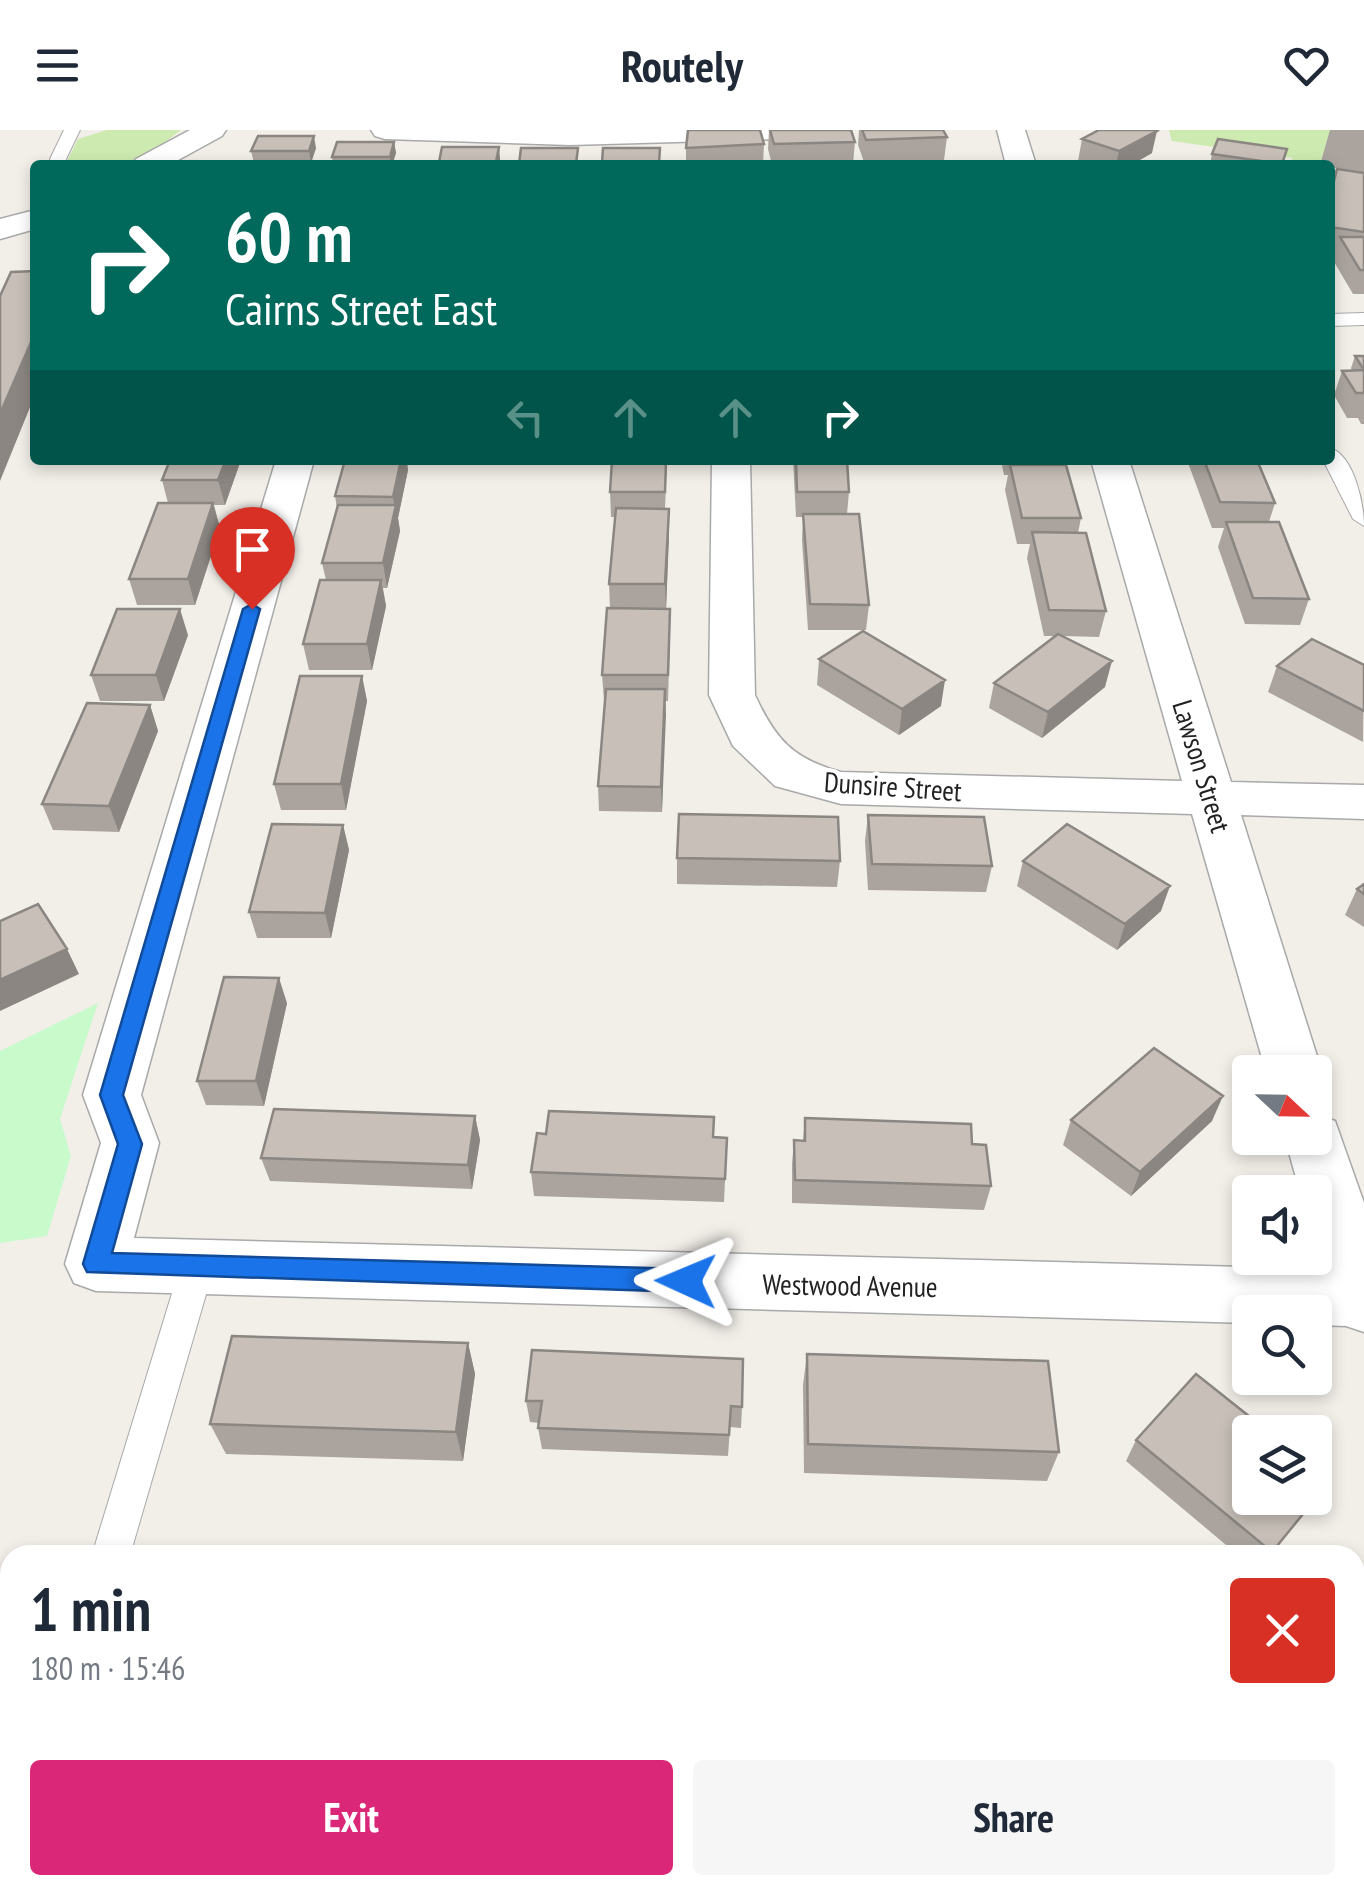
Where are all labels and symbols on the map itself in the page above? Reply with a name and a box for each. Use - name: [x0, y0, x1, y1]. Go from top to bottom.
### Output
- pin: [210, 507, 295, 610]
- street label: Lawson Street: [1164, 695, 1240, 837]
- street label: Dunsire Street: [823, 763, 963, 809]
- north arrow: [1232, 1055, 1332, 1155]
- position arrow: [634, 1229, 738, 1333]
- street label: Westwood Avenue: [762, 1265, 938, 1305]

